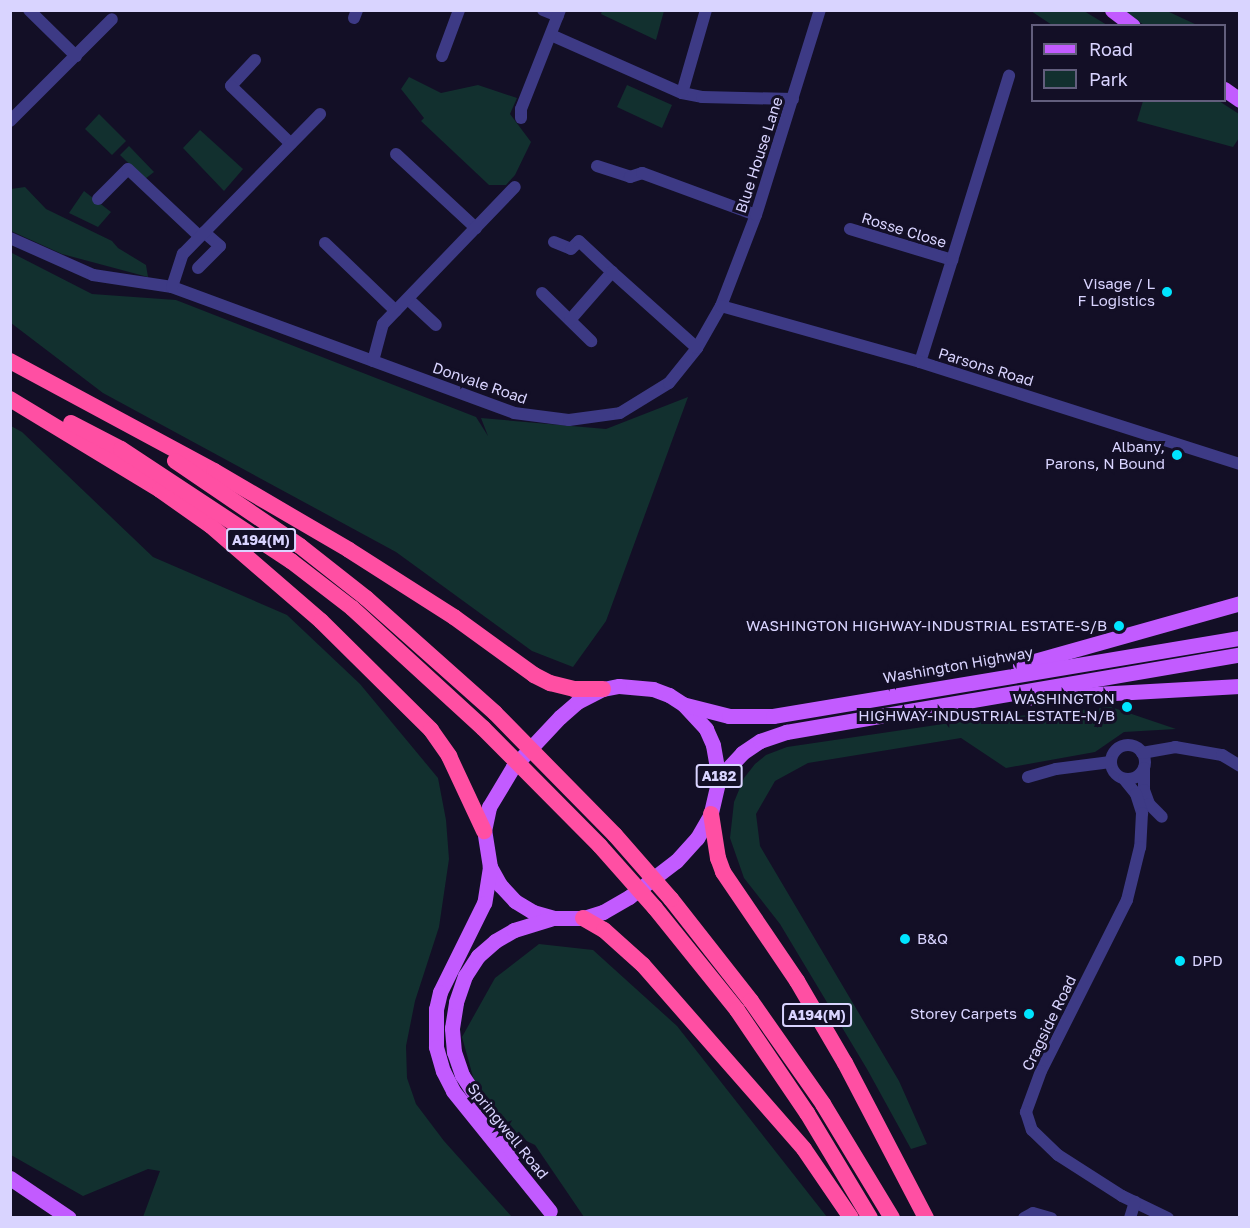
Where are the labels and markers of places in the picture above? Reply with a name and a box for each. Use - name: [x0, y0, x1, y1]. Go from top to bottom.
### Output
- place label: Visage / L F Logistics: [1078, 274, 1155, 309]
- marker: Visage / L F Logistics: [1160, 285, 1174, 299]
- place label: Albany, Parons, N Bound: [1045, 437, 1165, 472]
- marker: Albany, Parons, N Bound: [1170, 448, 1184, 462]
- place label: WASHINGTON HIGHWAY-INDUSTRIAL ESTATE-S/B: [746, 617, 1107, 635]
- marker: WASHINGTON HIGHWAY-INDUSTRIAL ESTATE-S/B: [1112, 619, 1126, 633]
- place label: WASHINGTON HIGHWAY-INDUSTRIAL ESTATE-N/B: [858, 689, 1115, 724]
- marker: WASHINGTON HIGHWAY-INDUSTRIAL ESTATE-N/B: [1120, 700, 1134, 714]
- place label: B&Q: [917, 930, 948, 948]
- marker: B&Q: [898, 932, 912, 946]
- place label: DPD: [1192, 952, 1223, 970]
- marker: DPD: [1173, 954, 1187, 968]
- place label: Storey Carpets: [910, 1005, 1017, 1023]
- marker: Storey Carpets: [1022, 1007, 1036, 1021]

